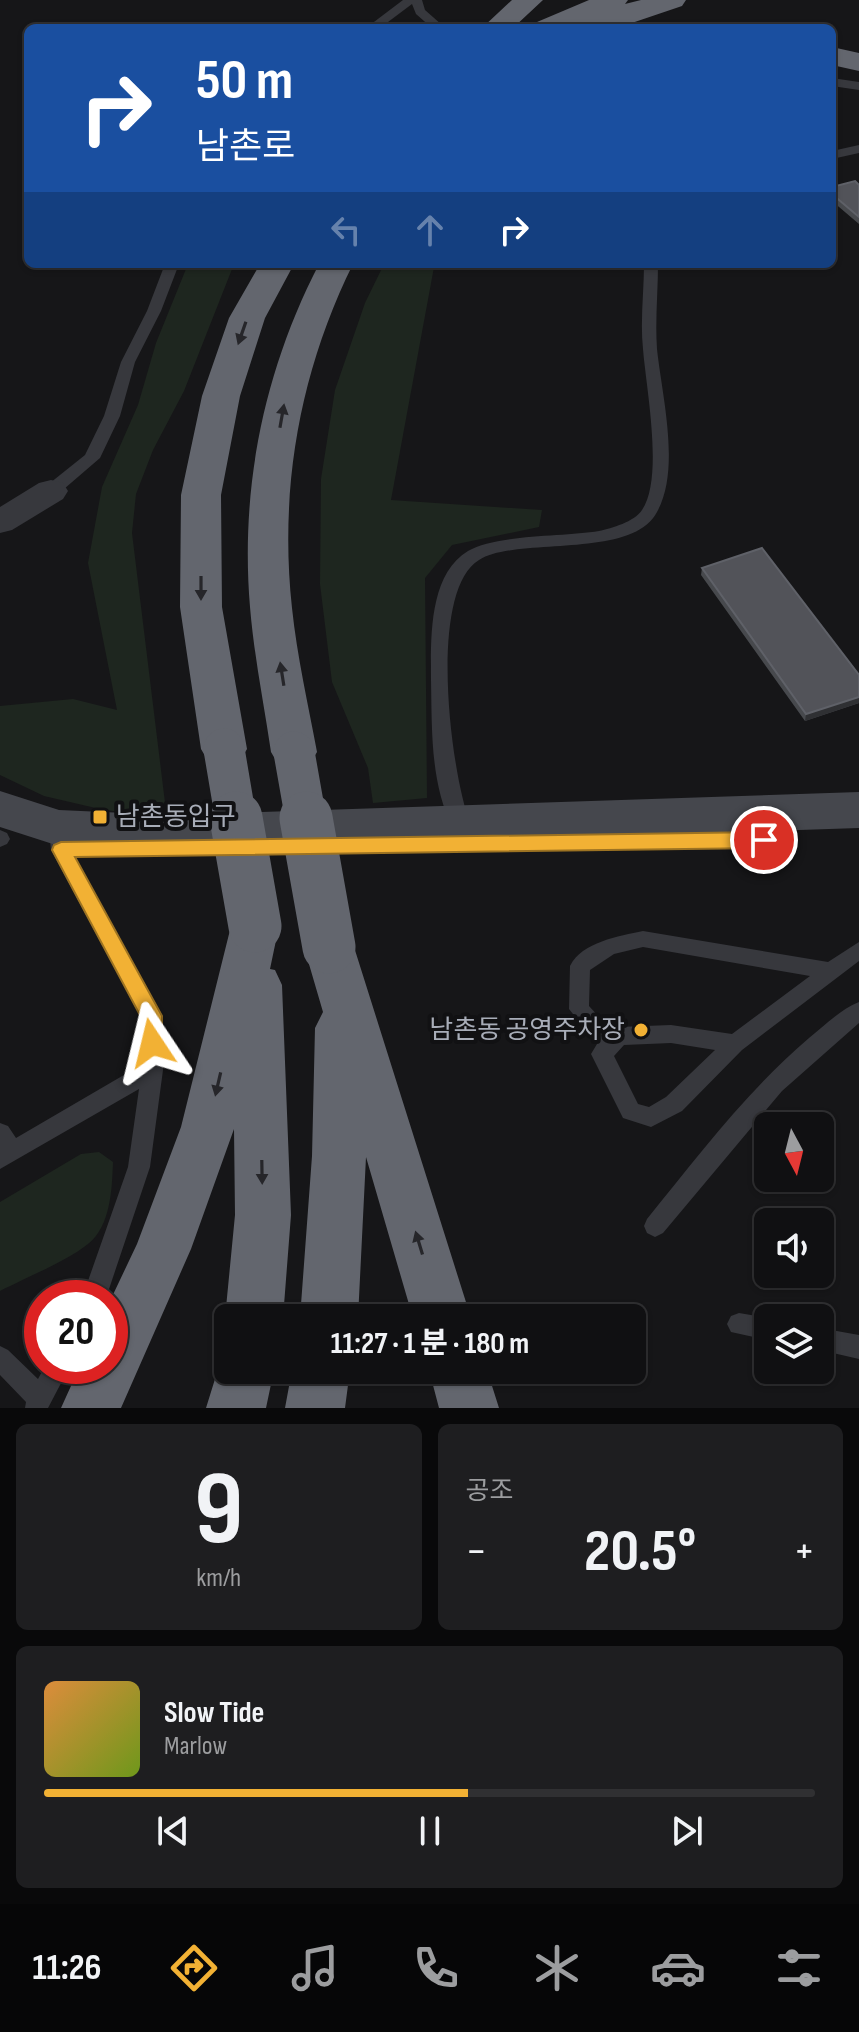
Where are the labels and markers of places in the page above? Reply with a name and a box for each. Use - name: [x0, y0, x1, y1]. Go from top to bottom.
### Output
- place label: 남촌동입구: [116, 802, 236, 833]
- pin: [730, 806, 798, 874]
- marker: 남촌동입구: [91, 808, 109, 826]
- place label: 남촌동 공영주차장: [430, 1015, 625, 1046]
- marker: 남촌동 공영주차장: [632, 1021, 650, 1039]

